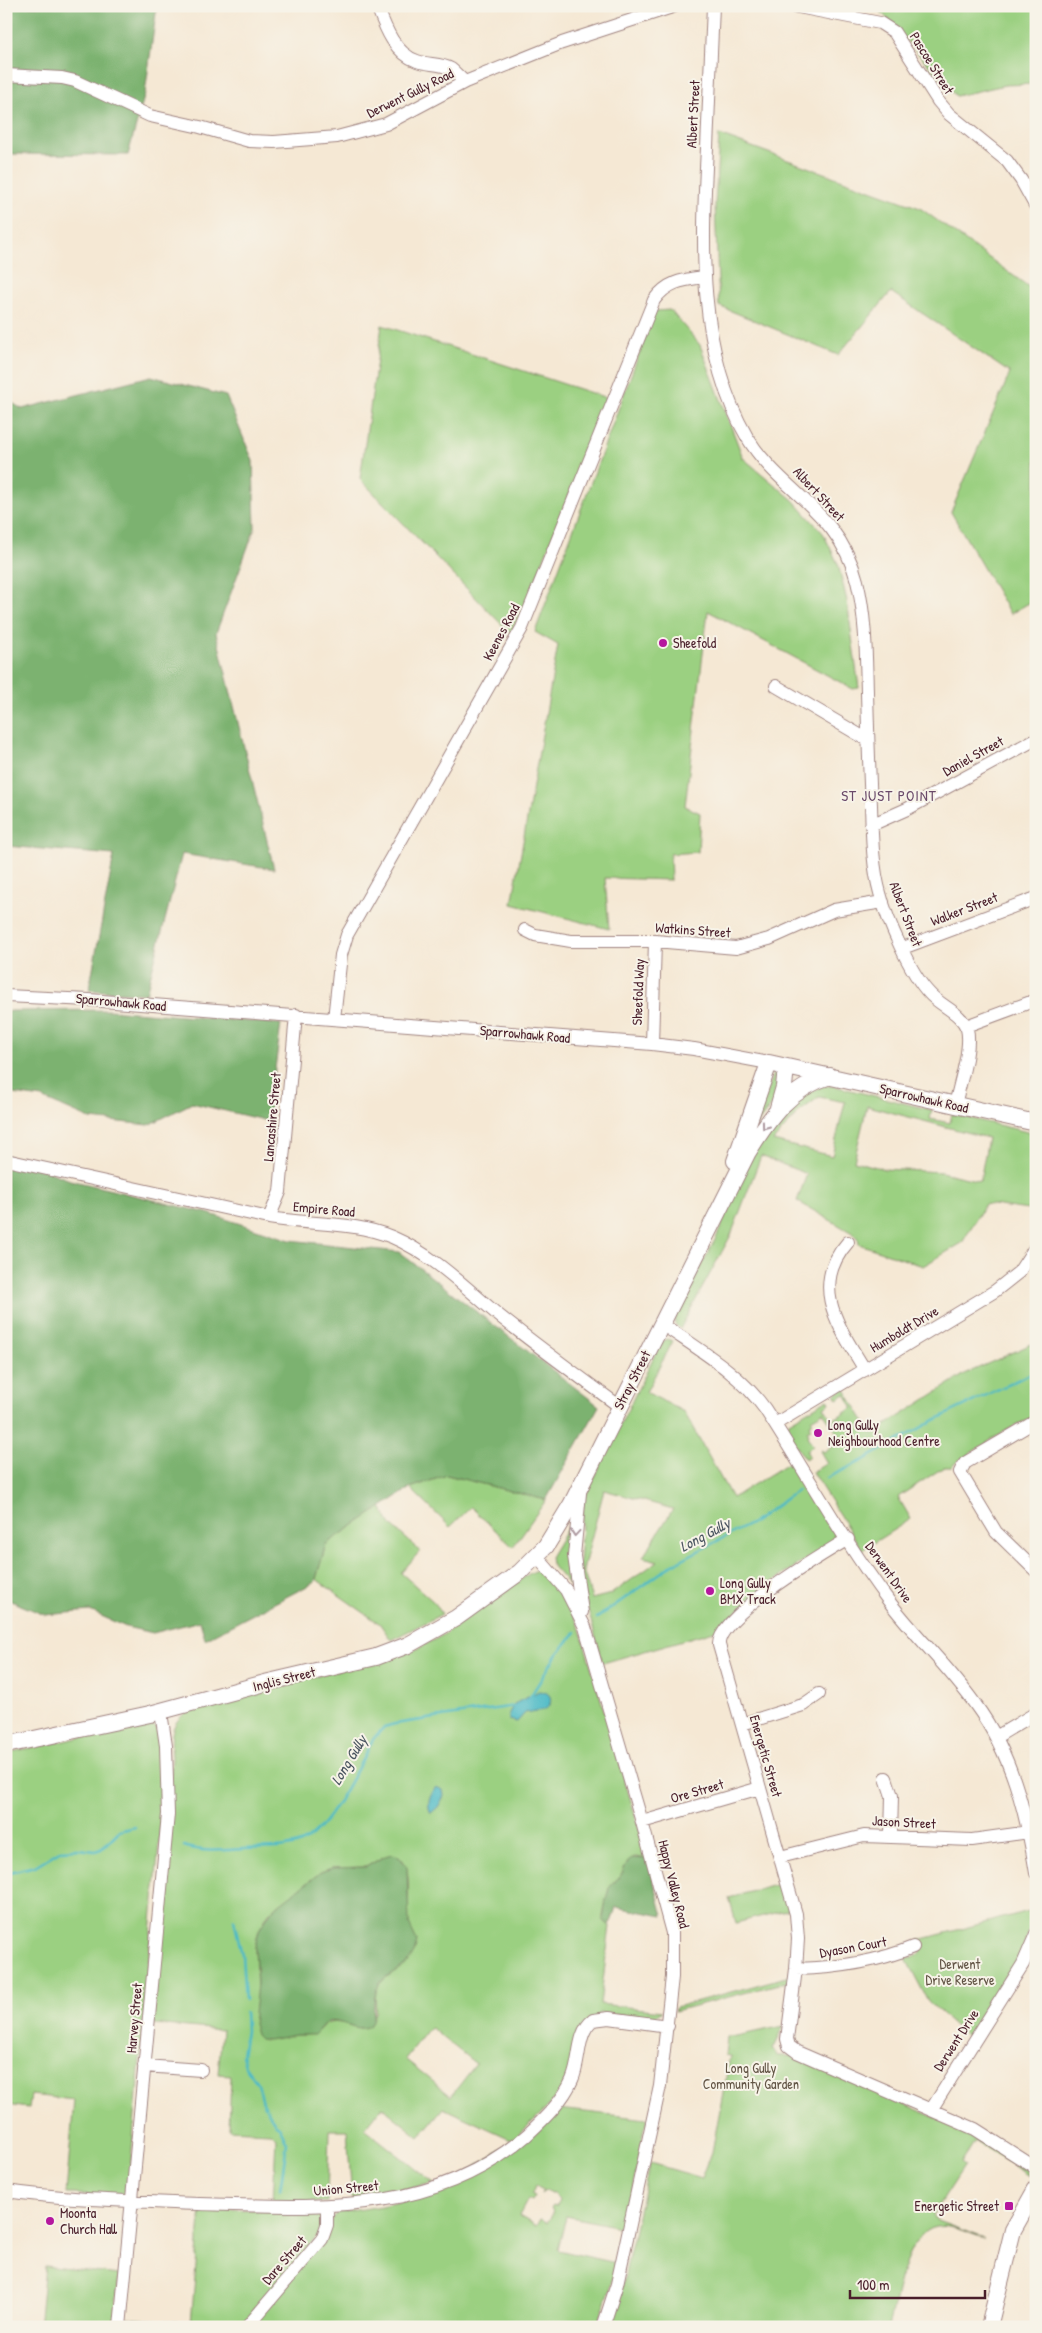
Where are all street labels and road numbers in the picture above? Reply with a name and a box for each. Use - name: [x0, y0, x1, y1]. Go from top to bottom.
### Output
- street label: Pascoe Street: [906, 28, 959, 98]
- street label: Derwent Gully Road: [363, 63, 457, 123]
- street label: Albert Street: [681, 79, 704, 148]
- street label: Albert Street: [789, 462, 850, 525]
- street label: Keenes Road: [478, 599, 524, 664]
- street label: Daniel Street: [939, 731, 1007, 780]
- street label: Albert Street: [885, 879, 928, 949]
- street label: Walker Street: [928, 887, 1000, 930]
- street label: Watkins Street: [655, 917, 731, 942]
- street label: Sheefold Way: [627, 958, 649, 1026]
- street label: Sparrowhawk Road: [75, 988, 168, 1016]
- street label: Sparrowhawk Road: [479, 1020, 572, 1048]
- street label: Lancashire Street: [258, 1072, 285, 1162]
- street label: Sparrowhawk Road: [878, 1078, 971, 1118]
- street label: Empire Road: [292, 1196, 356, 1222]
- street label: Humboldt Drive: [866, 1300, 942, 1356]
- street label: Stray Street: [609, 1347, 655, 1413]
- street label: Derwent Drive: [861, 1537, 918, 1606]
- street label: Inglis Street: [251, 1662, 318, 1696]
- street label: Energetic Street: [745, 1713, 787, 1800]
- street label: Ore Street: [668, 1774, 726, 1807]
- street label: Jason Street: [872, 1810, 937, 1833]
- street label: Happy Valley Road: [653, 1838, 695, 1931]
- street label: Dyason Court: [818, 1931, 888, 1963]
- street label: Harvey Street: [121, 1982, 147, 2054]
- street label: Derwent Drive: [928, 2005, 983, 2074]
- street label: Union Street: [313, 2175, 379, 2200]
- street label: Dare Street: [257, 2231, 310, 2288]

